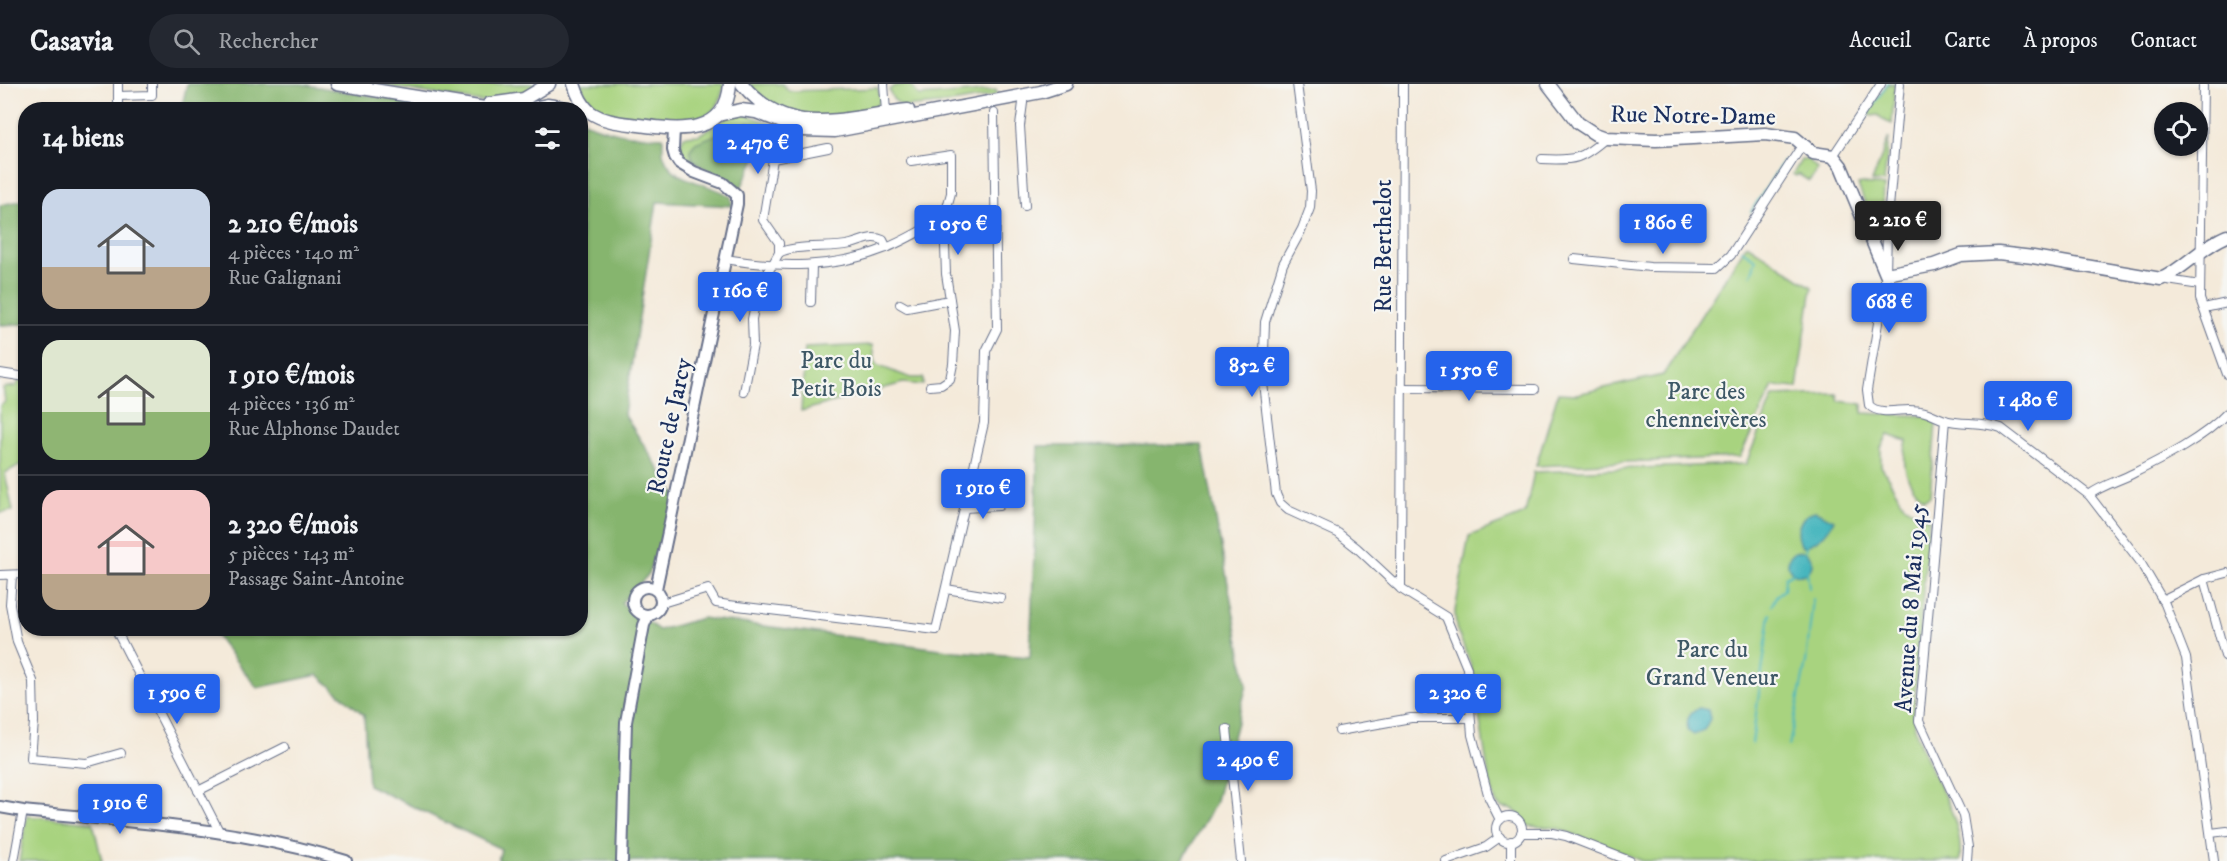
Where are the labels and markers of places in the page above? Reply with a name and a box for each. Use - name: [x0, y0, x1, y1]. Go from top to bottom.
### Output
- pin: 2 470 €: [703, 124, 813, 175]
- pin: 2 210 €: [1843, 201, 1953, 252]
- pin: 1 860 €: [1608, 204, 1718, 255]
- pin: 1 050 €: [903, 205, 1013, 256]
- pin: 1 160 €: [685, 272, 795, 323]
- pin: 668 €: [1847, 283, 1931, 334]
- pin: 852 €: [1210, 347, 1294, 398]
- pin: 1 550 €: [1414, 351, 1524, 402]
- pin: 1 480 €: [1973, 381, 2083, 432]
- pin: 1 910 €: [928, 469, 1038, 520]
- pin: 1 590 €: [122, 674, 232, 725]
- pin: 2 320 €: [1403, 674, 1513, 725]
- pin: 2 490 €: [1193, 741, 1303, 792]
- pin: 1 910 €: [65, 784, 175, 835]

